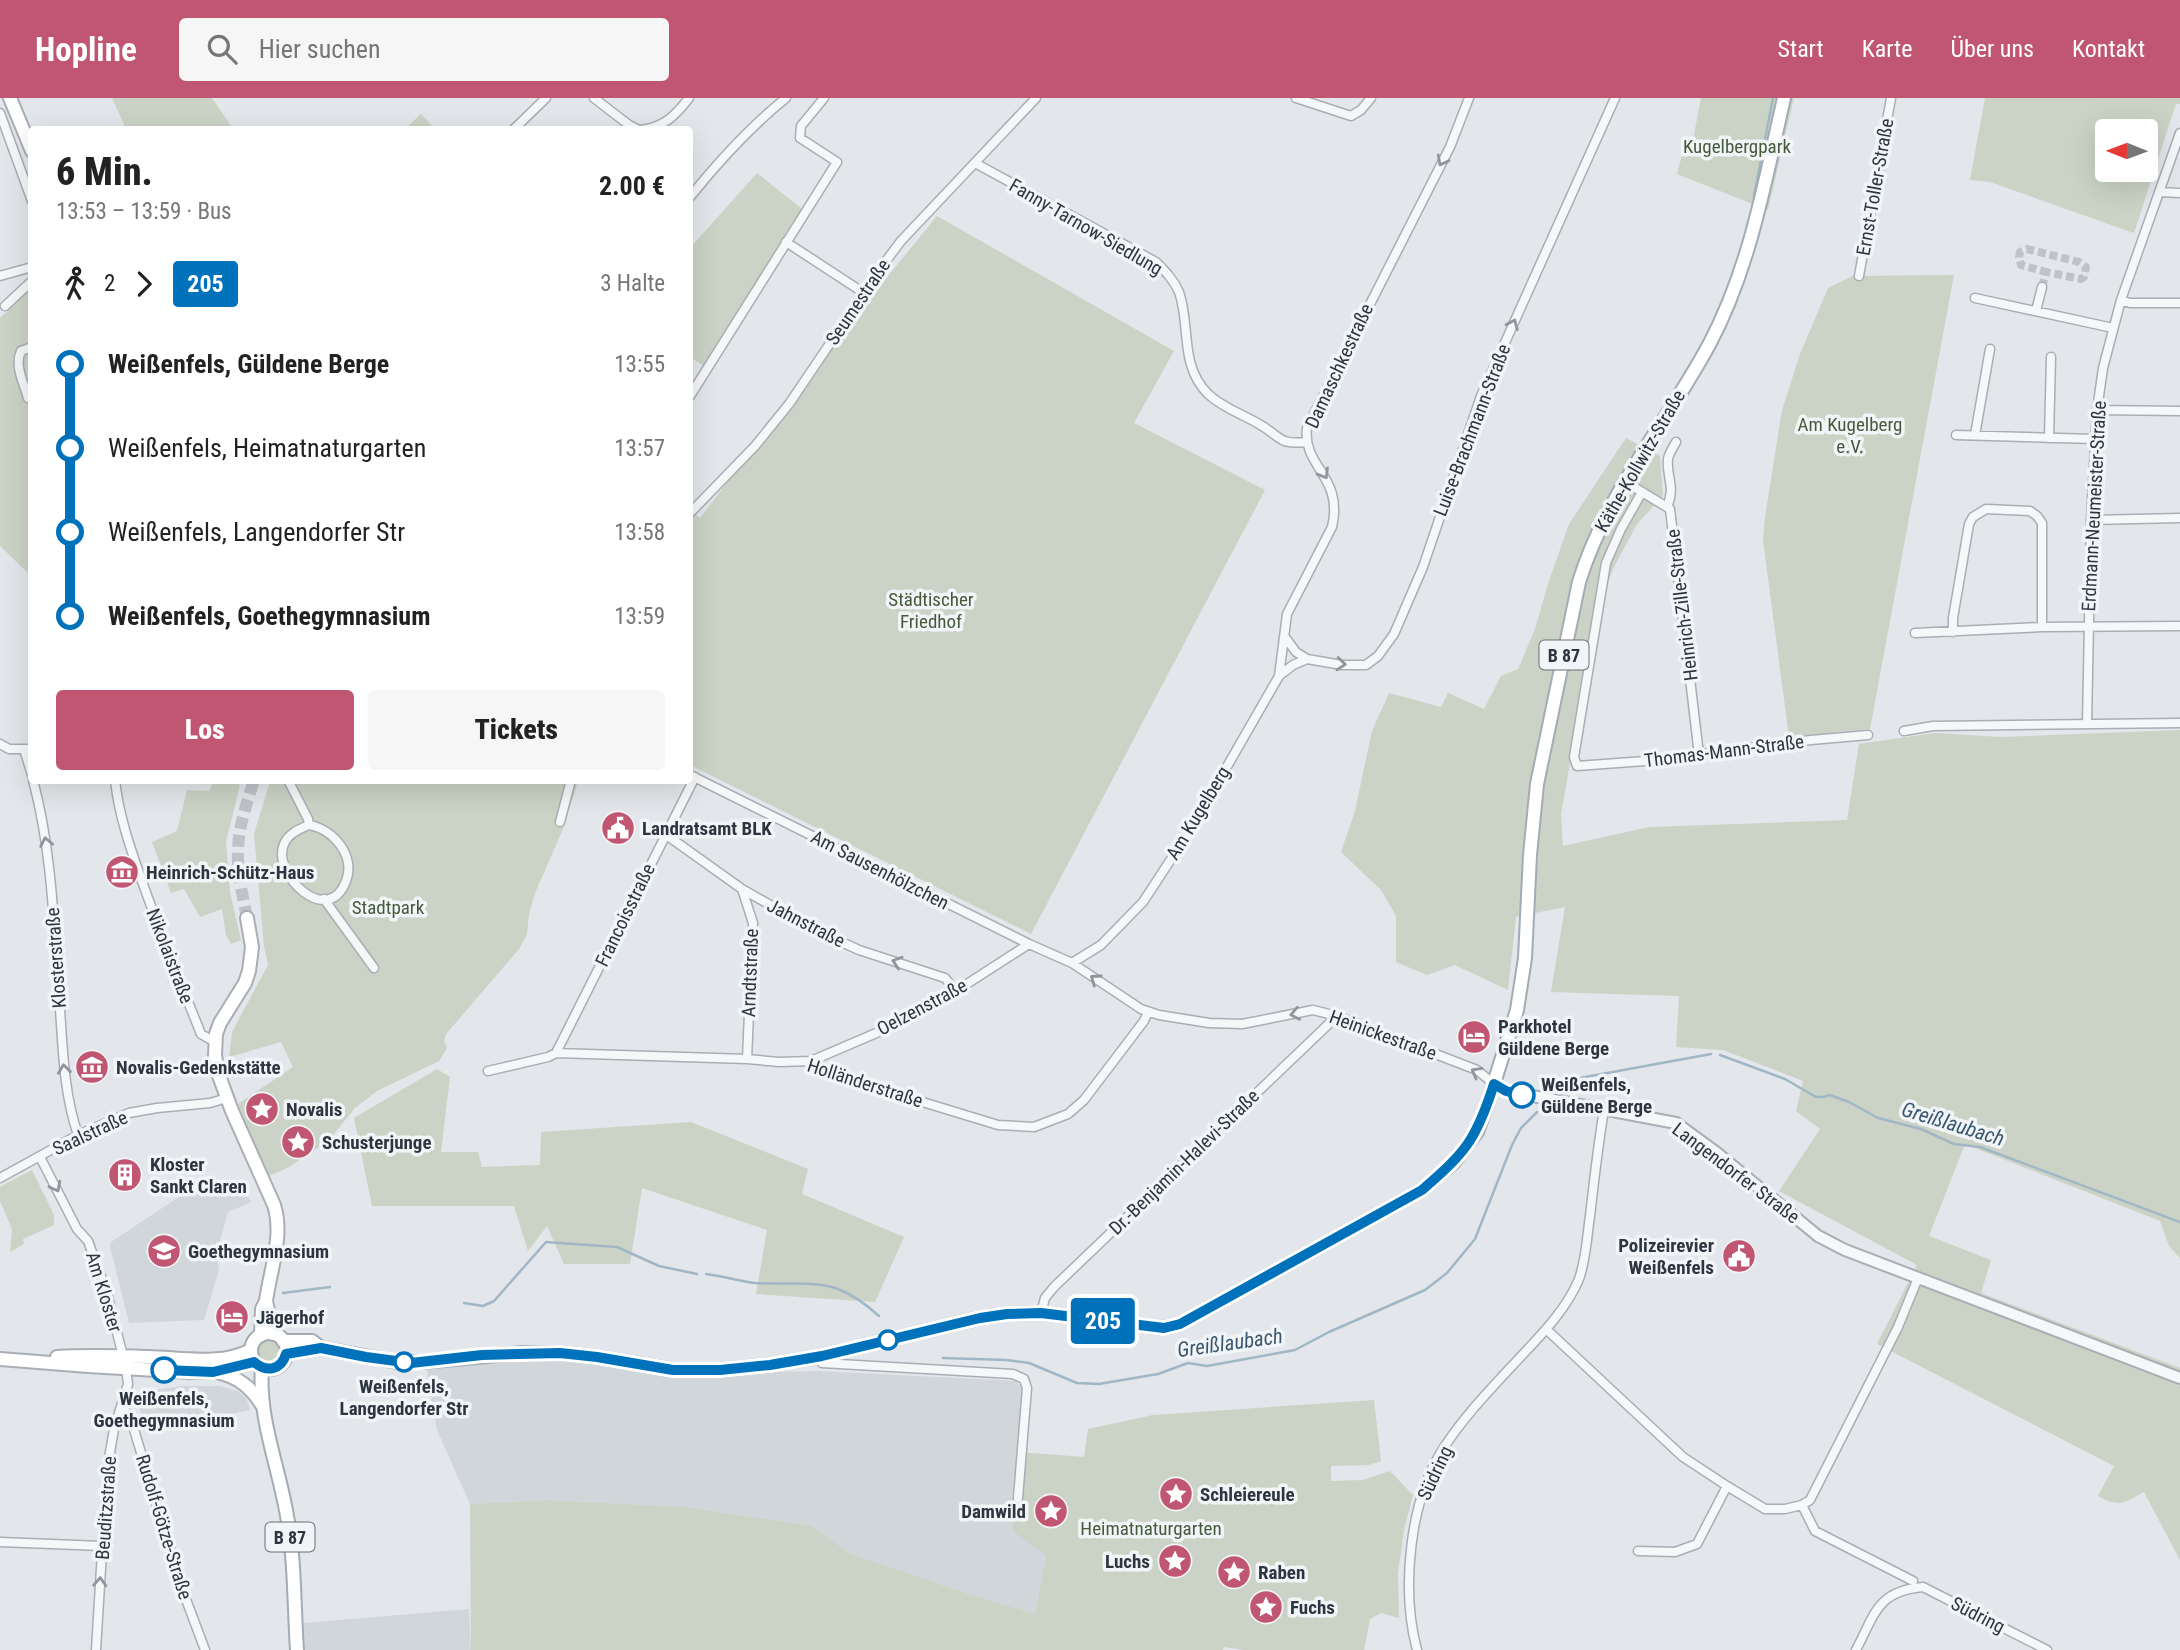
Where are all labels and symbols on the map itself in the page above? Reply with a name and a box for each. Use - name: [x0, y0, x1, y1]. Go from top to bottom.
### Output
- street label: Ernst-Toller-Straße: [1852, 117, 1898, 257]
- north arrow: [2095, 119, 2158, 182]
- park label: Kugelbergpark: [1683, 135, 1791, 158]
- one-way arrow: [1437, 154, 1451, 166]
- street label: Fanny-Tarnow-Siedlung: [1005, 174, 1167, 280]
- street label: Seumestraße: [821, 255, 895, 349]
- street label: Damaschkestraße: [1300, 300, 1378, 432]
- one-way arrow: [1505, 319, 1519, 331]
- street label: Luise-Brachmann-Straße: [1429, 341, 1515, 519]
- street label: Käthe-Kollwitz-Straße: [1590, 386, 1690, 536]
- street label: Erdmann-Neumeister-Straße: [2077, 400, 2111, 612]
- park label: Am Kugelberg e.V.: [1798, 413, 1902, 458]
- one-way arrow: [1315, 466, 1328, 479]
- street label: Heinrich-Zille-Straße: [1661, 528, 1703, 682]
- park label: Städtischer Friedhof: [888, 588, 974, 633]
- road number: B 87: [1540, 640, 1588, 670]
- one-way arrow: [1336, 656, 1347, 671]
- street label: Thomas-Mann-Straße: [1643, 730, 1805, 772]
- street label: Am Kugelberg: [1161, 762, 1235, 864]
- public building icon: Landratsamt BLK: [599, 809, 637, 847]
- place label: Landratsamt BLK: [642, 817, 772, 840]
- street label: Am Sausenhölzchen: [807, 825, 953, 915]
- one-way arrow: [39, 836, 54, 848]
- museum icon: Heinrich-Schütz-Haus: [103, 853, 141, 891]
- street label: Francoisstraße: [590, 860, 660, 970]
- place label: Heinrich-Schütz-Haus: [146, 861, 314, 884]
- street label: Jahnstraße: [763, 894, 849, 952]
- park label: Stadtpark: [352, 896, 425, 919]
- street label: Nikolaistraße: [141, 905, 199, 1007]
- street label: Klosterstraße: [41, 907, 71, 1009]
- street label: Arndtstraße: [737, 928, 763, 1018]
- one-way arrow: [891, 956, 903, 970]
- street label: Oelzenstraße: [873, 974, 971, 1040]
- one-way arrow: [1090, 975, 1103, 987]
- one-way arrow: [1289, 1005, 1301, 1020]
- street label: Heinickestraße: [1326, 1005, 1440, 1065]
- place label: Parkhotel Güldene Berge: [1498, 1015, 1609, 1060]
- hotel icon: Parkhotel Güldene Berge: [1455, 1018, 1493, 1056]
- museum icon: Novalis-Gedenkstätte: [73, 1048, 111, 1086]
- street label: Holländerstraße: [804, 1054, 926, 1113]
- place label: Novalis-Gedenkstätte: [116, 1056, 281, 1079]
- one-way arrow: [56, 1063, 71, 1075]
- one-way arrow: [1470, 1067, 1483, 1080]
- place label: Weißenfels, Güldene Berge: [1541, 1073, 1652, 1118]
- marker: Weißenfels, Güldene Berge: [1509, 1082, 1535, 1108]
- street label: Dr.-Benjamin-Halevi-Straße: [1104, 1084, 1264, 1240]
- place icon: Novalis: [243, 1090, 281, 1128]
- water label: Greißlaubach: [1899, 1097, 2007, 1151]
- place label: Novalis: [286, 1098, 343, 1121]
- street label: Saalstraße: [49, 1106, 131, 1160]
- street label: Langendorfer Straße: [1668, 1118, 1804, 1228]
- place icon: Schusterjunge: [279, 1123, 317, 1161]
- place label: Schusterjunge: [322, 1131, 432, 1154]
- place label: Kloster Sankt Claren: [150, 1153, 247, 1198]
- building icon: Kloster Sankt Claren: [106, 1156, 144, 1194]
- one-way arrow: [47, 1180, 61, 1192]
- school or university icon: Goethegymnasium: [145, 1232, 183, 1270]
- place label: Polizeirevier Weißenfels: [1618, 1234, 1714, 1279]
- public building icon: Polizeirevier Weißenfels: [1720, 1237, 1758, 1275]
- place label: Goethegymnasium: [188, 1240, 329, 1263]
- street label: Am Kloster: [81, 1249, 127, 1335]
- hotel icon: Jägerhof: [213, 1298, 251, 1336]
- line badge: 205: [1063, 1298, 1143, 1344]
- place label: Jägerhof: [256, 1306, 325, 1329]
- water label: Greißlaubach: [1176, 1324, 1284, 1362]
- unlabelled marker: [878, 1330, 898, 1350]
- marker: Weißenfels, Langendorfer Str: [394, 1352, 414, 1372]
- marker: Weißenfels, Goethegymnasium: [151, 1357, 177, 1383]
- place label: Weißenfels, Langendorfer Str: [340, 1375, 468, 1420]
- place label: Weißenfels, Goethegymnasium: [93, 1387, 235, 1432]
- street label: Südring: [1412, 1442, 1458, 1504]
- street label: Rudolf-Götze-Straße: [131, 1452, 197, 1602]
- street label: Beuditzstraße: [91, 1455, 121, 1561]
- place icon: Schleiereule: [1157, 1475, 1195, 1513]
- place label: Schleiereule: [1200, 1483, 1295, 1506]
- place icon: Damwild: [1032, 1492, 1070, 1530]
- place label: Damwild: [961, 1500, 1026, 1523]
- park label: Heimatnaturgarten: [1080, 1517, 1222, 1540]
- road number: B 87: [266, 1522, 314, 1552]
- place icon: Luchs: [1156, 1542, 1194, 1580]
- place label: Luchs: [1105, 1550, 1150, 1573]
- place icon: Raben: [1215, 1553, 1253, 1591]
- place label: Raben: [1258, 1561, 1305, 1584]
- one-way arrow: [92, 1576, 107, 1587]
- place icon: Fuchs: [1247, 1588, 1285, 1626]
- street label: Südring: [1947, 1592, 2009, 1638]
- place label: Fuchs: [1290, 1596, 1335, 1619]

